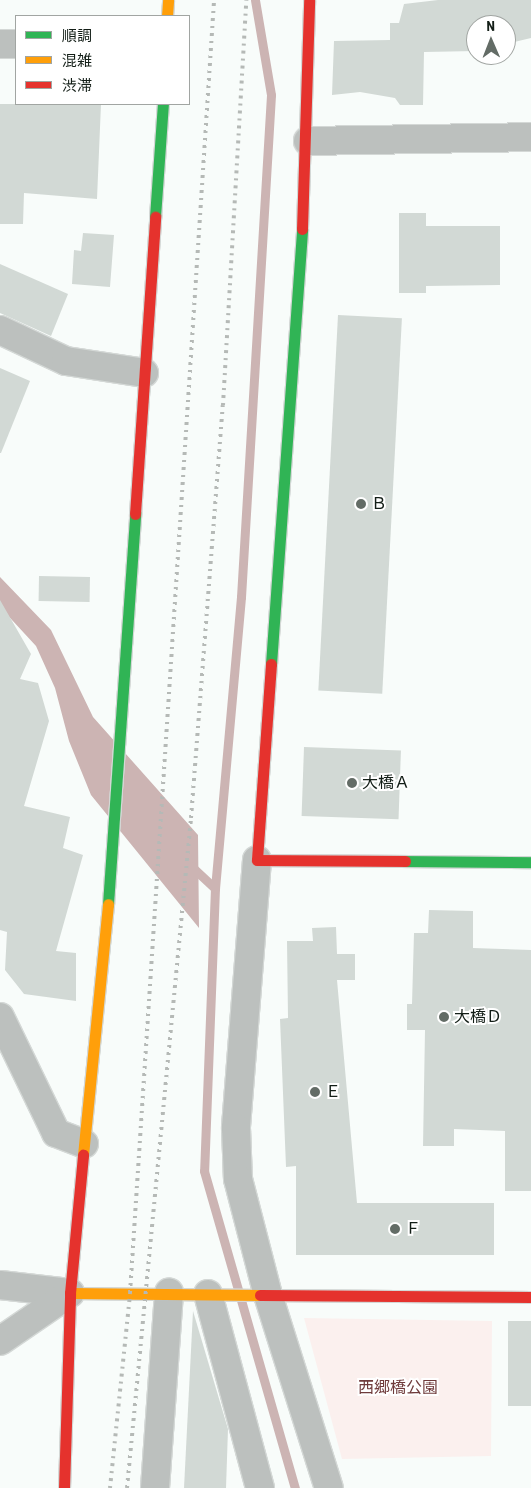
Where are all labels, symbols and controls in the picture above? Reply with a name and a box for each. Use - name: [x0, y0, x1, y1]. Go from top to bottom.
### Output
- legend: [15, 15, 190, 105]
- north arrow: [466, 15, 516, 65]
- text: N: [486, 18, 495, 34]
- text: 順調: [62, 27, 92, 45]
- text: 混雑: [62, 52, 92, 70]
- text: 渋滞: [62, 77, 92, 95]
- place label: Ｂ: [371, 494, 387, 514]
- marker: Ｂ: [355, 498, 367, 510]
- place label: 大橋Ａ: [362, 773, 410, 793]
- marker: 大橋Ａ: [346, 777, 358, 789]
- place label: 大橋Ｄ: [454, 1007, 502, 1027]
- marker: 大橋Ｄ: [438, 1011, 450, 1023]
- place label: Ｅ: [325, 1082, 341, 1102]
- marker: Ｅ: [309, 1086, 321, 1098]
- place label: Ｆ: [405, 1219, 421, 1239]
- marker: Ｆ: [389, 1223, 401, 1235]
- park label: 西郷橋公園: [358, 1378, 438, 1398]

